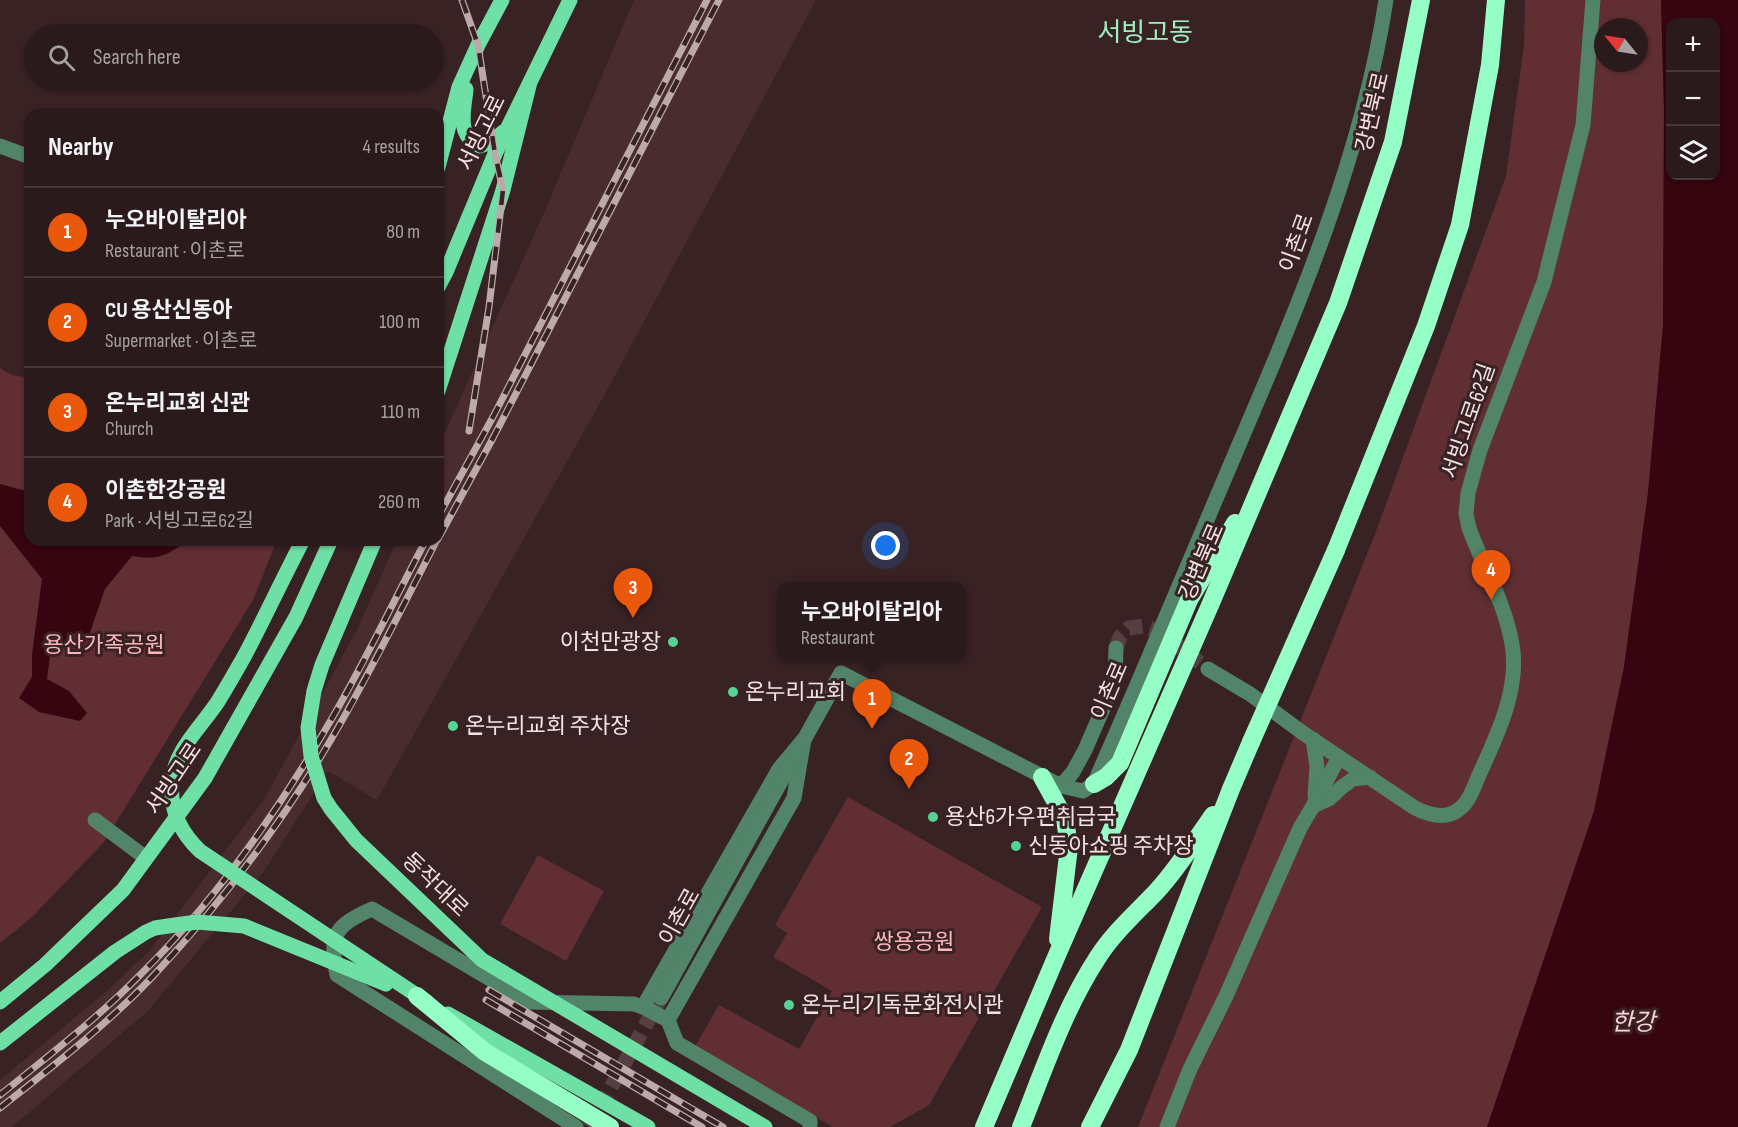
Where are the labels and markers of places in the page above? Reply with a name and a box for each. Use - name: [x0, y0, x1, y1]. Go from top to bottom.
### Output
- pin: 4: [1472, 550, 1510, 600]
- pin: 3: [614, 568, 652, 618]
- place label: 이천만광장: [560, 629, 661, 656]
- marker: 이천만광장: [666, 635, 680, 649]
- place label: 온누리교회: [745, 679, 846, 706]
- pin: 1: [852, 680, 892, 729]
- marker: 온누리교회: [726, 685, 740, 699]
- place label: 온누리교회 주차장: [465, 713, 630, 740]
- marker: 온누리교회 주차장: [446, 719, 460, 733]
- pin: 2: [890, 740, 928, 789]
- place label: 용산6가우편취급국: [945, 804, 1117, 831]
- marker: 용산6가우편취급국: [926, 810, 940, 824]
- place label: 신동아쇼핑 주차장: [1028, 833, 1193, 860]
- marker: 신동아쇼핑 주차장: [1009, 839, 1023, 853]
- place label: 온누리기독문화전시관: [801, 992, 1003, 1019]
- marker: 온누리기독문화전시관: [782, 998, 796, 1012]

